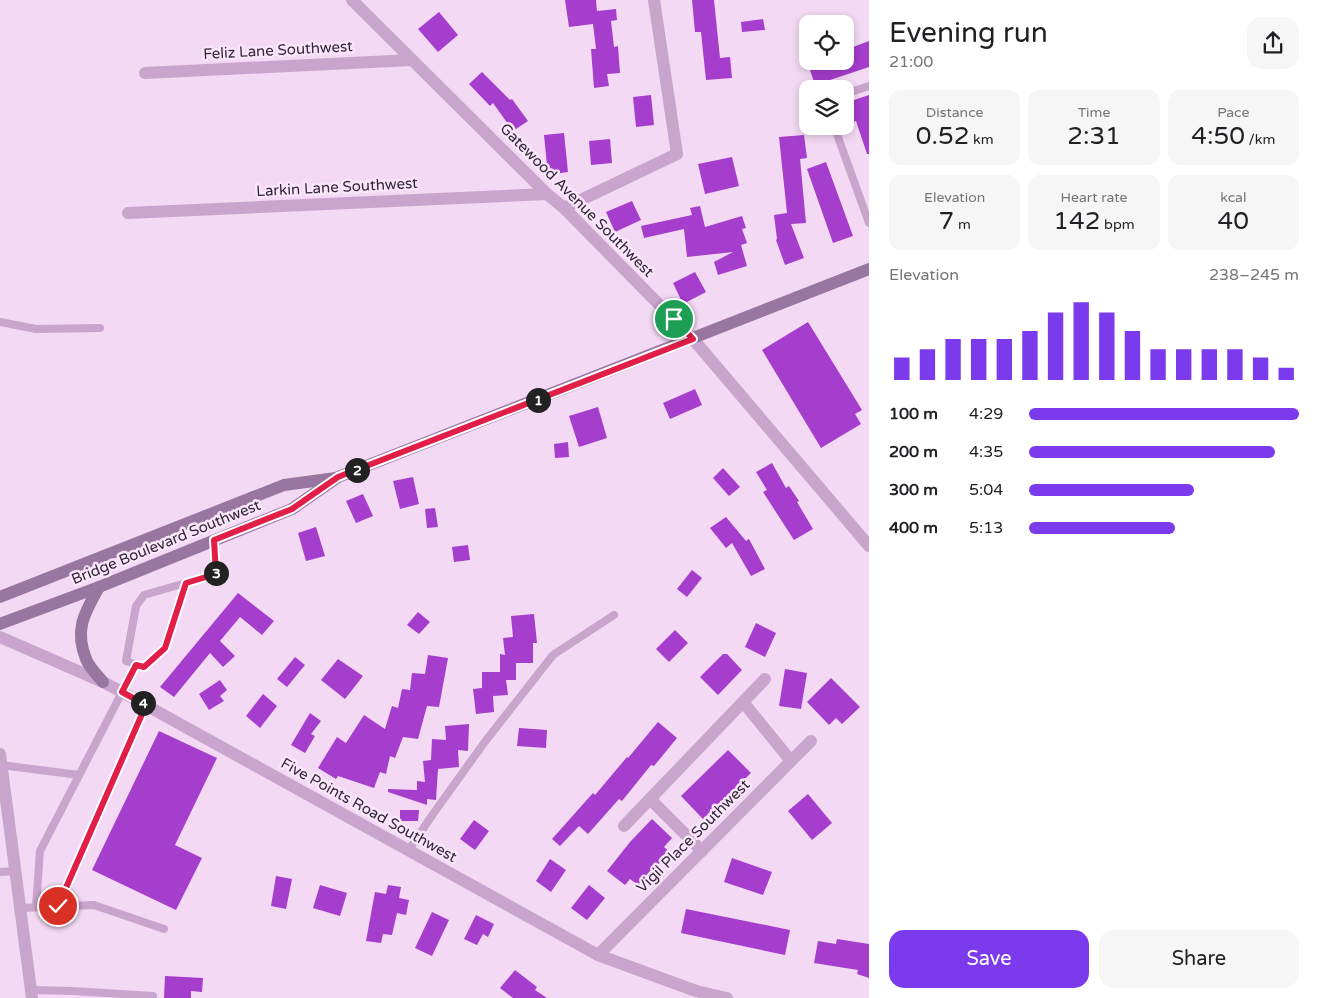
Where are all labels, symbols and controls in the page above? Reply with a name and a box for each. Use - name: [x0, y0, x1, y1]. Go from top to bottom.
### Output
- map controls: [799, 15, 854, 135]
- button: locate: [799, 15, 854, 70]
- text: Evening run: [889, 16, 1048, 50]
- button: share: [1247, 17, 1299, 69]
- street label: Feliz Lane Southwest: [203, 37, 354, 63]
- text: 21:00: [889, 52, 933, 72]
- button: layers: [799, 80, 854, 135]
- text: Distance: [926, 104, 983, 121]
- text: Time: [1078, 104, 1110, 121]
- text: Pace: [1217, 104, 1249, 121]
- street label: Gatewood Avenue Southwest: [496, 119, 658, 281]
- text: 0.52: [916, 121, 969, 151]
- text: 2:31: [1067, 121, 1121, 151]
- text: 4:50: [1191, 121, 1245, 151]
- text: km: [969, 131, 994, 148]
- text: /km: [1245, 131, 1275, 148]
- street label: Larkin Lane Southwest: [256, 174, 418, 200]
- text: Elevation: [924, 189, 985, 206]
- text: Heart rate: [1061, 189, 1127, 206]
- text: kcal: [1220, 189, 1246, 206]
- text: 7: [939, 206, 954, 236]
- text: 142: [1053, 206, 1100, 236]
- text: 40: [1218, 206, 1249, 236]
- text: m: [954, 216, 971, 233]
- text: bpm: [1100, 216, 1135, 233]
- text: Elevation: [889, 265, 959, 285]
- text: 238–245 m: [1209, 265, 1299, 285]
- pin: [653, 298, 695, 340]
- icon: arrive: [660, 305, 688, 333]
- pin: 1: [526, 388, 550, 412]
- text: 1: [534, 392, 543, 409]
- text: 100 m: [889, 404, 938, 424]
- text: 4:29: [969, 404, 1003, 424]
- text: 200 m: [889, 442, 938, 462]
- text: 4:35: [969, 442, 1003, 462]
- pin: 2: [344, 458, 370, 482]
- text: 2: [353, 462, 362, 479]
- text: 300 m: [889, 480, 938, 500]
- text: 5:04: [969, 480, 1003, 500]
- street label: Bridge Boulevard Southwest: [69, 496, 263, 588]
- text: 400 m: [889, 518, 938, 538]
- text: 5:13: [969, 518, 1003, 538]
- pin: 3: [204, 560, 228, 586]
- text: 3: [212, 565, 221, 582]
- pin: 4: [130, 690, 156, 716]
- text: 4: [139, 695, 148, 712]
- street label: Five Points Road Southwest: [278, 754, 460, 866]
- street label: Vigil Place Southwest: [633, 775, 754, 896]
- pin: [37, 885, 79, 927]
- icon: check: [44, 892, 72, 920]
- button: Save: [889, 930, 1089, 988]
- button: Share: [1099, 930, 1299, 988]

